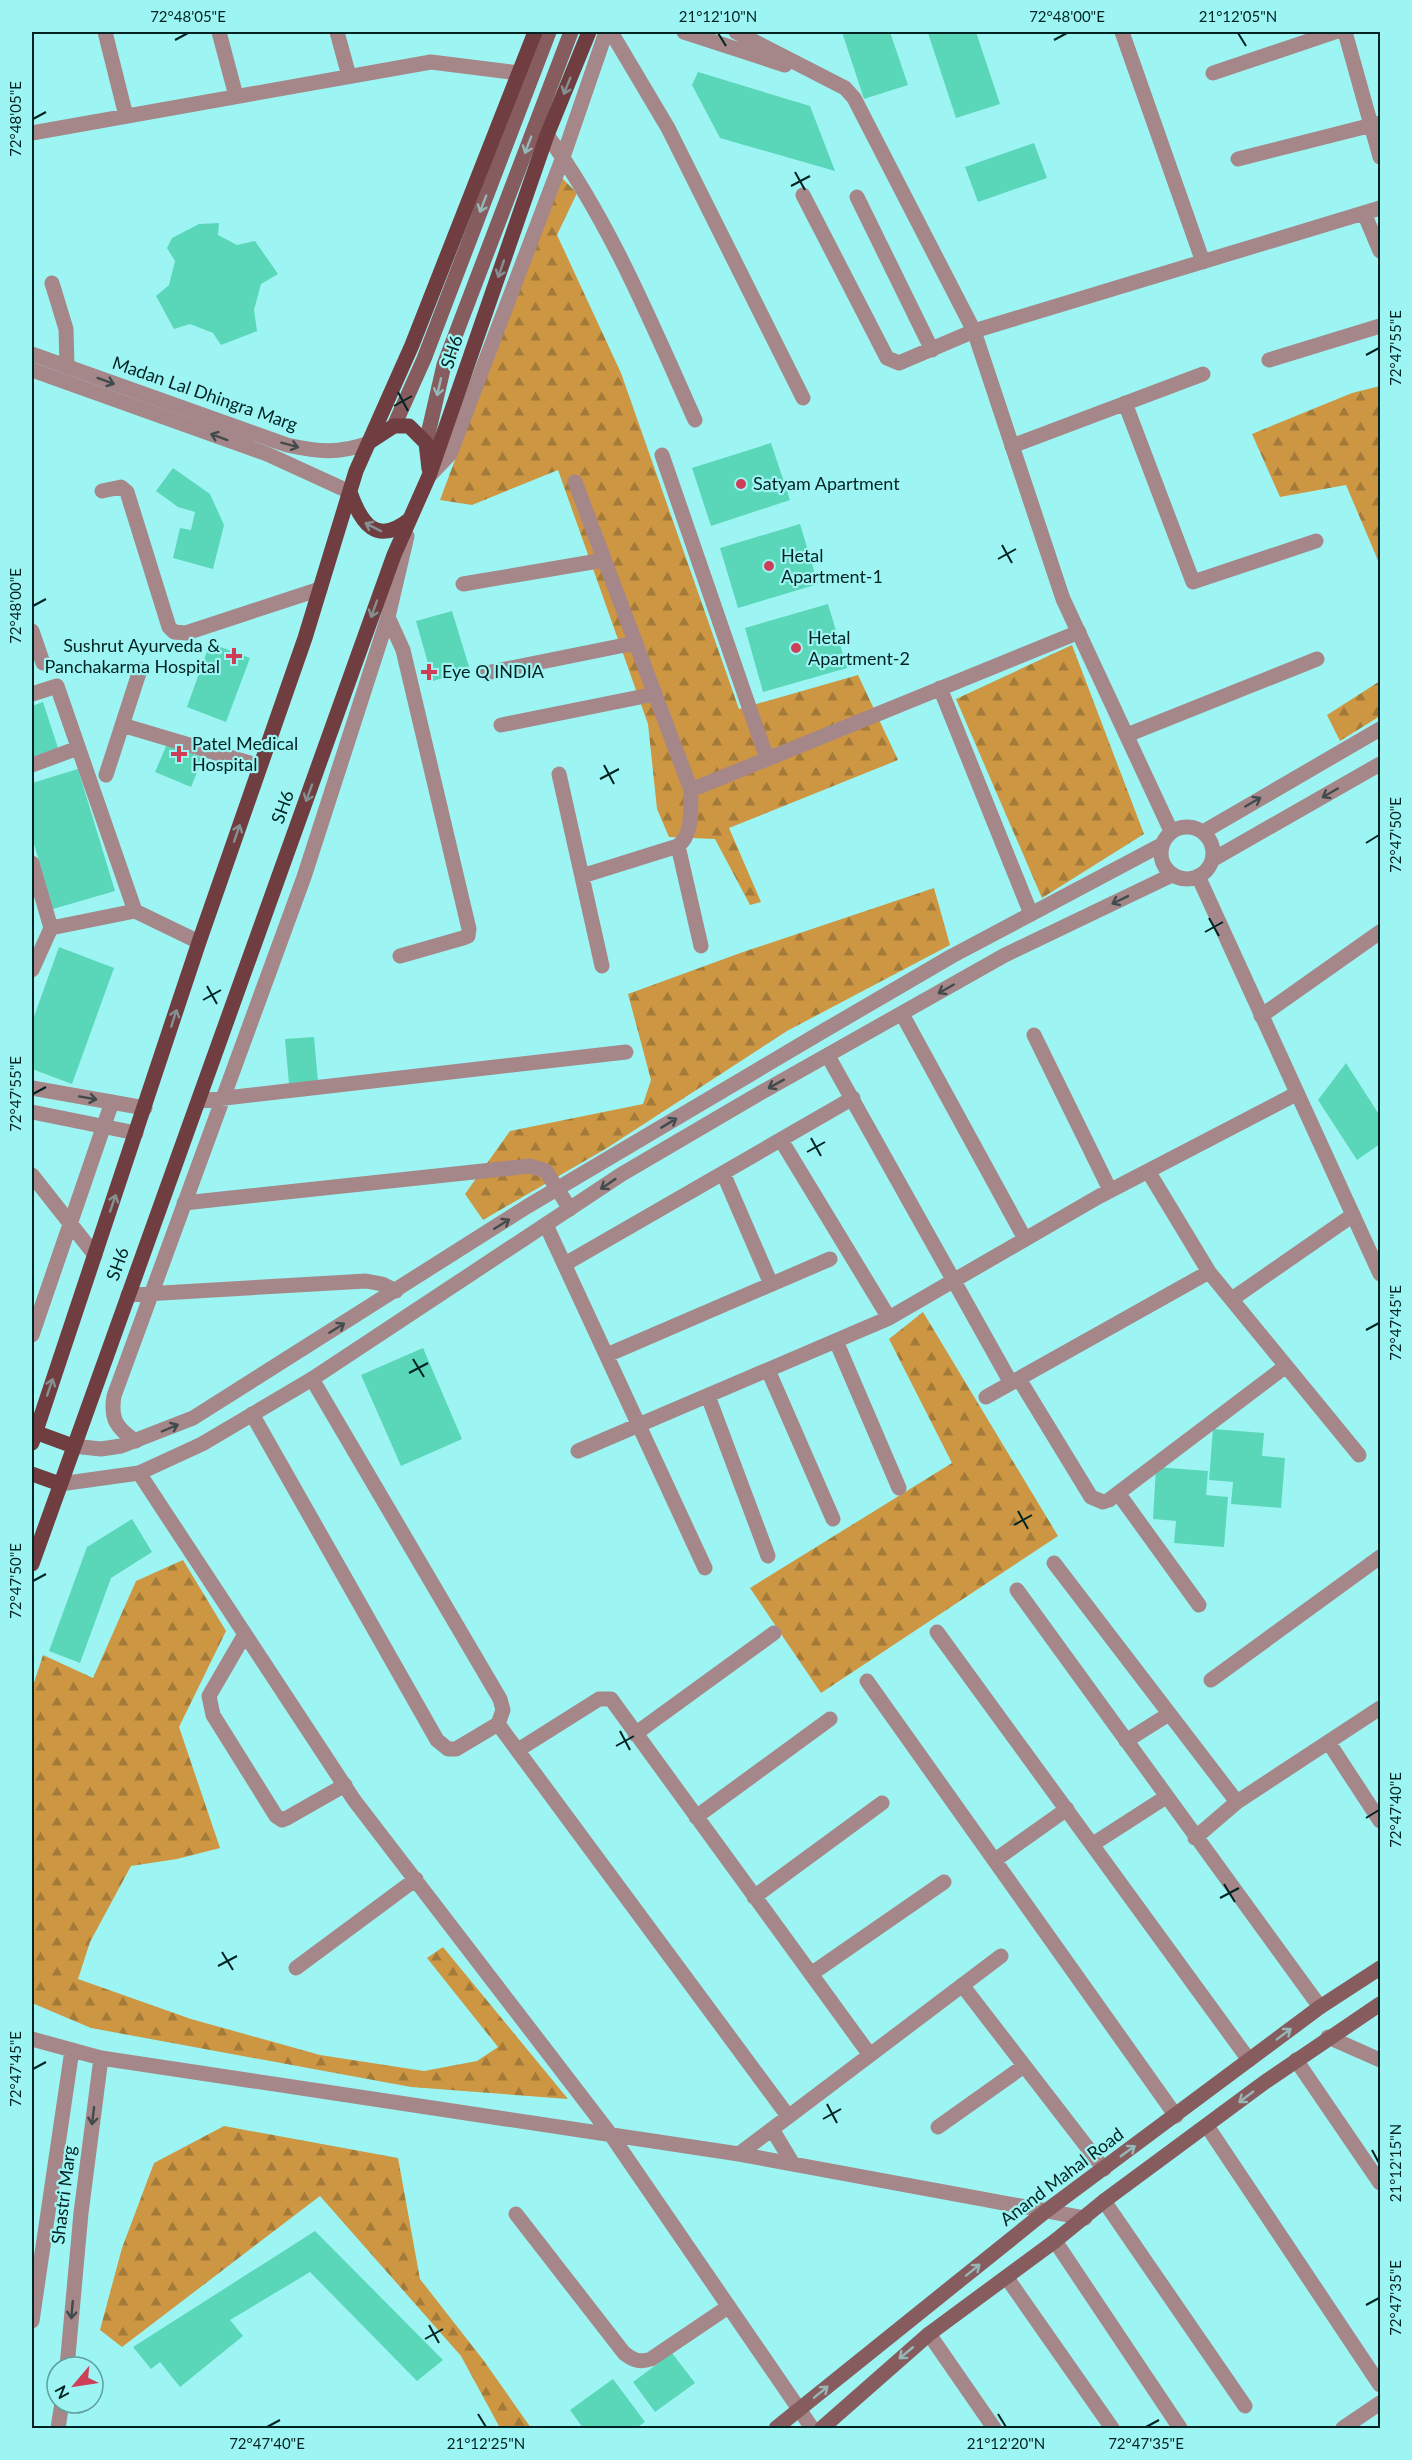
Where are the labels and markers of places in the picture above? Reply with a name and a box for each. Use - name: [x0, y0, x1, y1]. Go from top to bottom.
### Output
- place label: Satyam Apartment: [753, 472, 900, 494]
- marker: Satyam Apartment: [734, 477, 748, 491]
- place label: Hetal Apartment-1: [781, 544, 883, 587]
- marker: Hetal Apartment-1: [762, 559, 776, 573]
- place label: Hetal Apartment-2: [808, 626, 910, 669]
- place label: Sushrut Ayurveda & Panchakarma Hospital: [44, 634, 220, 677]
- marker: Hetal Apartment-2: [789, 641, 803, 655]
- marker: Sushrut Ayurveda & Panchakarma Hospital: [225, 647, 243, 665]
- place label: Eye Q INDIA: [442, 660, 545, 682]
- marker: Eye Q INDIA: [420, 663, 438, 681]
- place label: Patel Medical Hospital: [192, 732, 298, 775]
- marker: Patel Medical Hospital: [170, 745, 188, 763]

